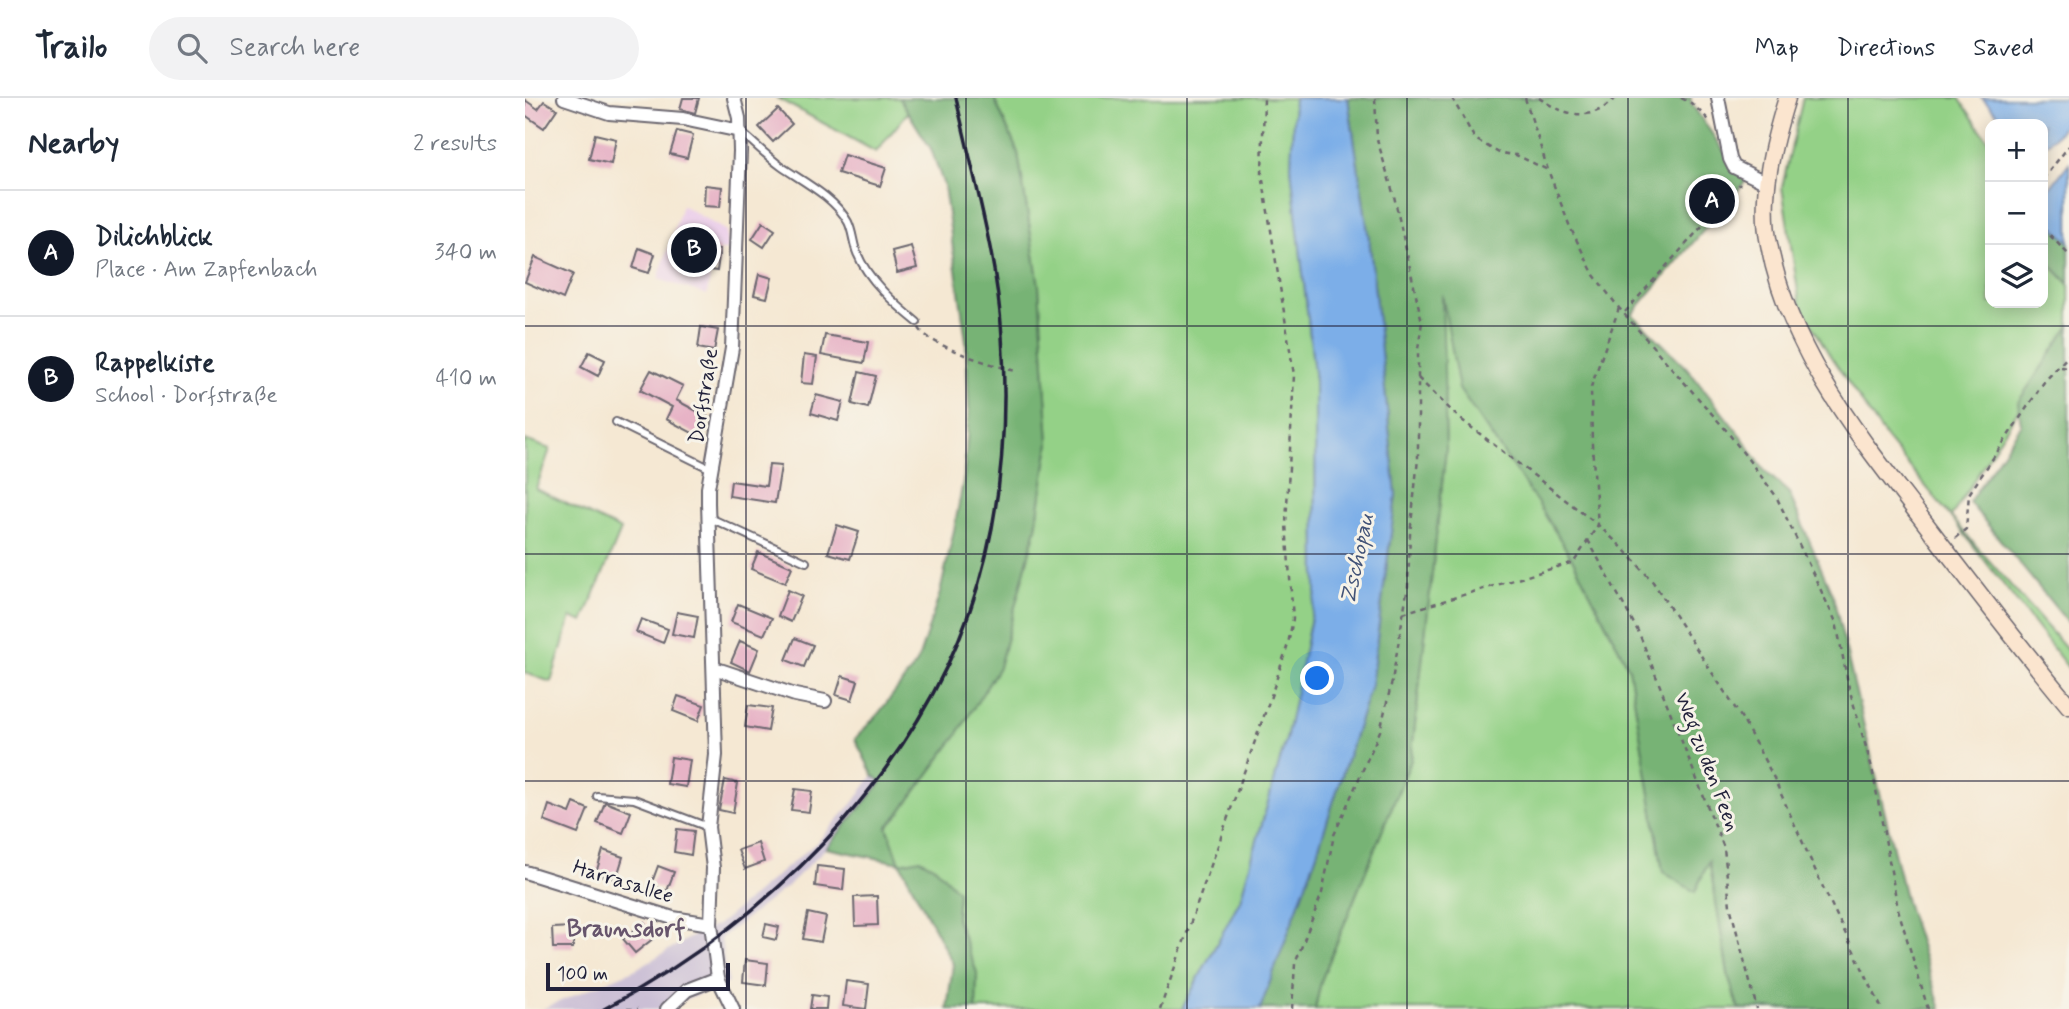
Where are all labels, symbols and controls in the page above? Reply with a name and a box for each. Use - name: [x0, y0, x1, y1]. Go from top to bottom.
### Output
- search box: [149, 17, 639, 80]
- text: Trailo: [35, 26, 107, 70]
- icon: search: [173, 29, 211, 67]
- text: Search here: [229, 31, 360, 65]
- text: Map: [1755, 33, 1799, 64]
- text: Directions: [1837, 33, 1935, 64]
- text: Saved: [1973, 33, 2034, 64]
- map controls: [1985, 119, 2048, 308]
- button: +: [1985, 119, 2048, 182]
- text: Nearby: [28, 124, 119, 163]
- text: 2 results: [413, 129, 497, 159]
- pin: A: [1689, 175, 1735, 227]
- button: −: [1985, 182, 2048, 245]
- text: Dilichblick: [95, 221, 213, 255]
- pin: B: [671, 224, 717, 276]
- text: A: [43, 238, 59, 268]
- text: 340 m: [434, 238, 497, 268]
- button: layers: [1985, 245, 2048, 308]
- text: Place · Am Zapfenbach: [95, 255, 318, 285]
- street label: Dorfstraße: [683, 346, 725, 446]
- text: Rappelkiste: [95, 347, 215, 381]
- text: B: [44, 364, 58, 394]
- text: 410 m: [435, 364, 497, 394]
- text: School · Dorfstraße: [95, 381, 278, 411]
- water label: Zschopau: [1334, 510, 1382, 607]
- your location: [1300, 661, 1334, 695]
- street label: Weg zu den Feen: [1666, 689, 1746, 836]
- street label: Harrasallee: [569, 853, 677, 911]
- district label: Braunsdorf: [567, 914, 686, 945]
- scale bar: [546, 960, 730, 992]
- text: 100 m: [557, 962, 608, 987]

